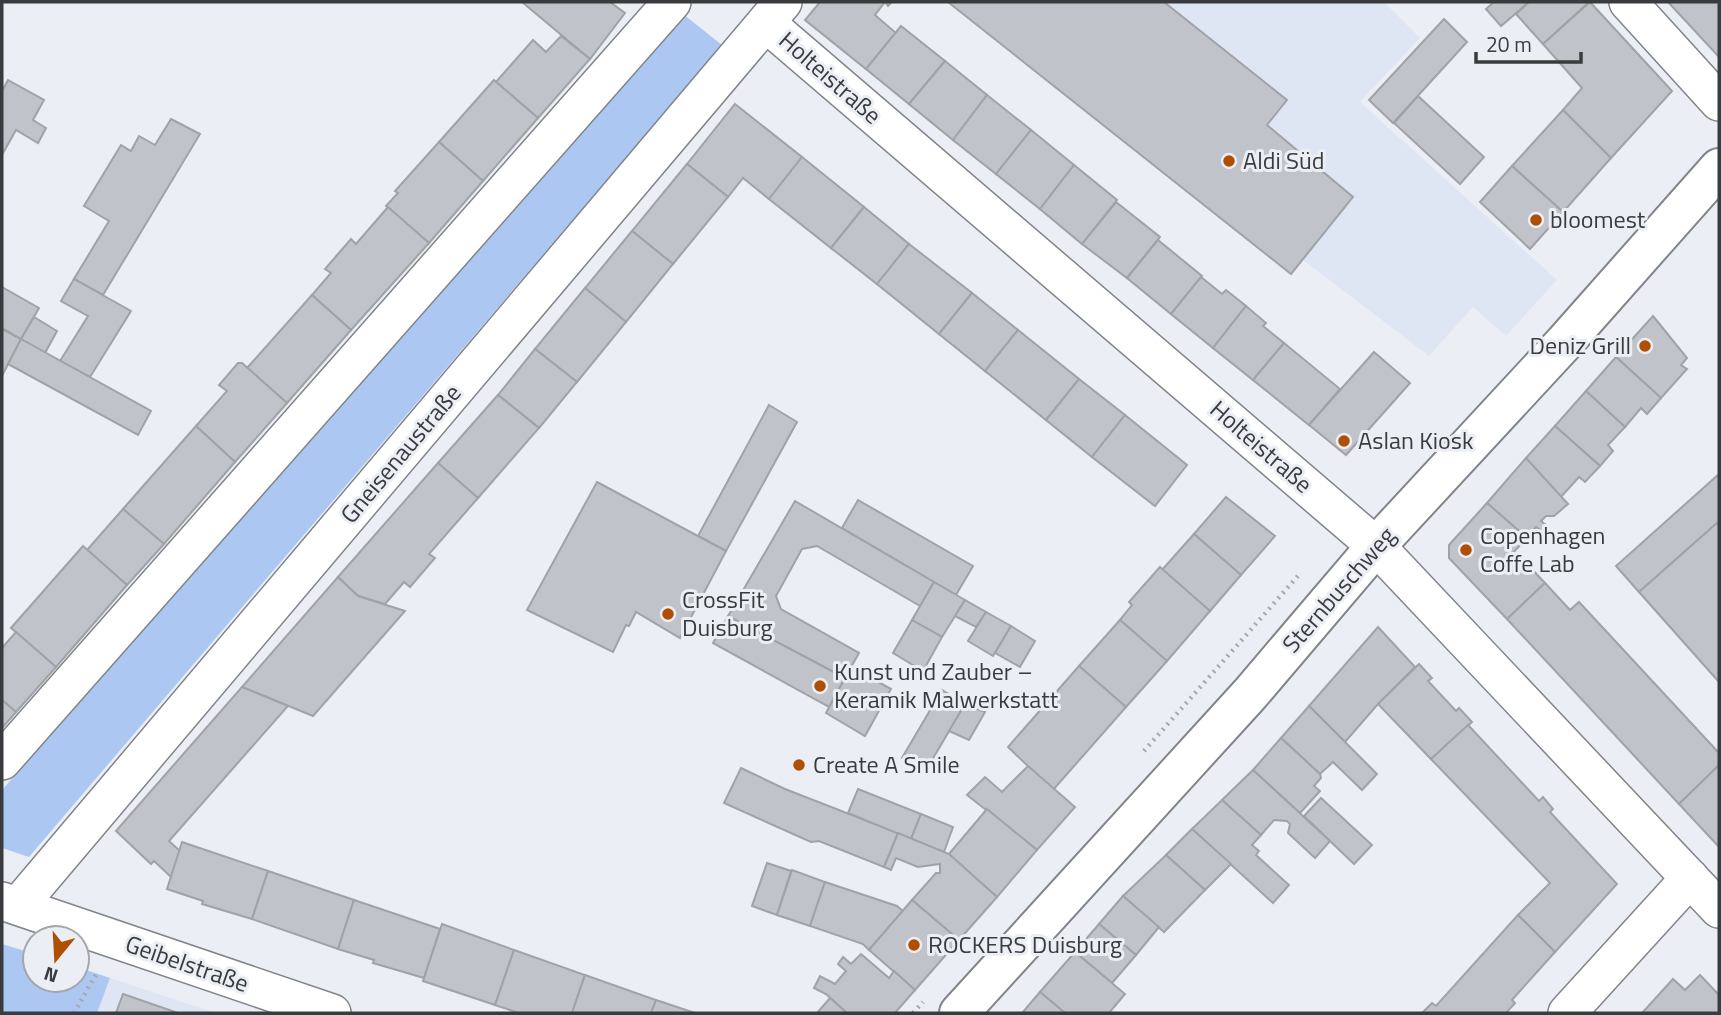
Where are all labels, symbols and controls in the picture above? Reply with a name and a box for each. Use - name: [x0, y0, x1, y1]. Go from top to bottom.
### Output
- scale bar: [1476, 21, 1581, 65]
- street label: Holteistraße: [771, 22, 890, 132]
- text: 20 m: [1486, 28, 1532, 60]
- place label: Aldi Süd: [1243, 142, 1325, 178]
- marker: Aldi Süd: [1221, 153, 1237, 169]
- place label: bloomest: [1550, 201, 1646, 237]
- marker: bloomest: [1528, 212, 1544, 228]
- place label: Deniz Grill: [1530, 327, 1631, 363]
- marker: Deniz Grill: [1637, 338, 1653, 354]
- street label: Gneisenaustraße: [331, 376, 469, 531]
- street label: Holteistraße: [1202, 391, 1321, 501]
- place label: Aslan Kiosk: [1358, 422, 1474, 458]
- marker: Aslan Kiosk: [1336, 433, 1352, 449]
- place label: Copenhagen Coffe Lab: [1480, 517, 1605, 581]
- street label: Sternbuschweg: [1273, 518, 1403, 660]
- marker: Copenhagen Coffe Lab: [1458, 542, 1474, 558]
- place label: CrossFit Duisburg: [682, 581, 772, 645]
- marker: CrossFit Duisburg: [660, 606, 676, 622]
- place label: Kunst und Zauber – Keramik Malwerkstatt: [834, 653, 1059, 717]
- marker: Kunst und Zauber – Keramik Malwerkstatt: [812, 678, 828, 694]
- place label: Create A Smile: [813, 746, 960, 782]
- marker: Create A Smile: [791, 757, 807, 773]
- north arrow: [21, 924, 91, 994]
- street label: Geibelstraße: [121, 925, 254, 1001]
- place label: ROCKERS Duisburg: [928, 926, 1122, 962]
- marker: ROCKERS Duisburg: [906, 937, 922, 953]
- text: N: [40, 960, 61, 991]

